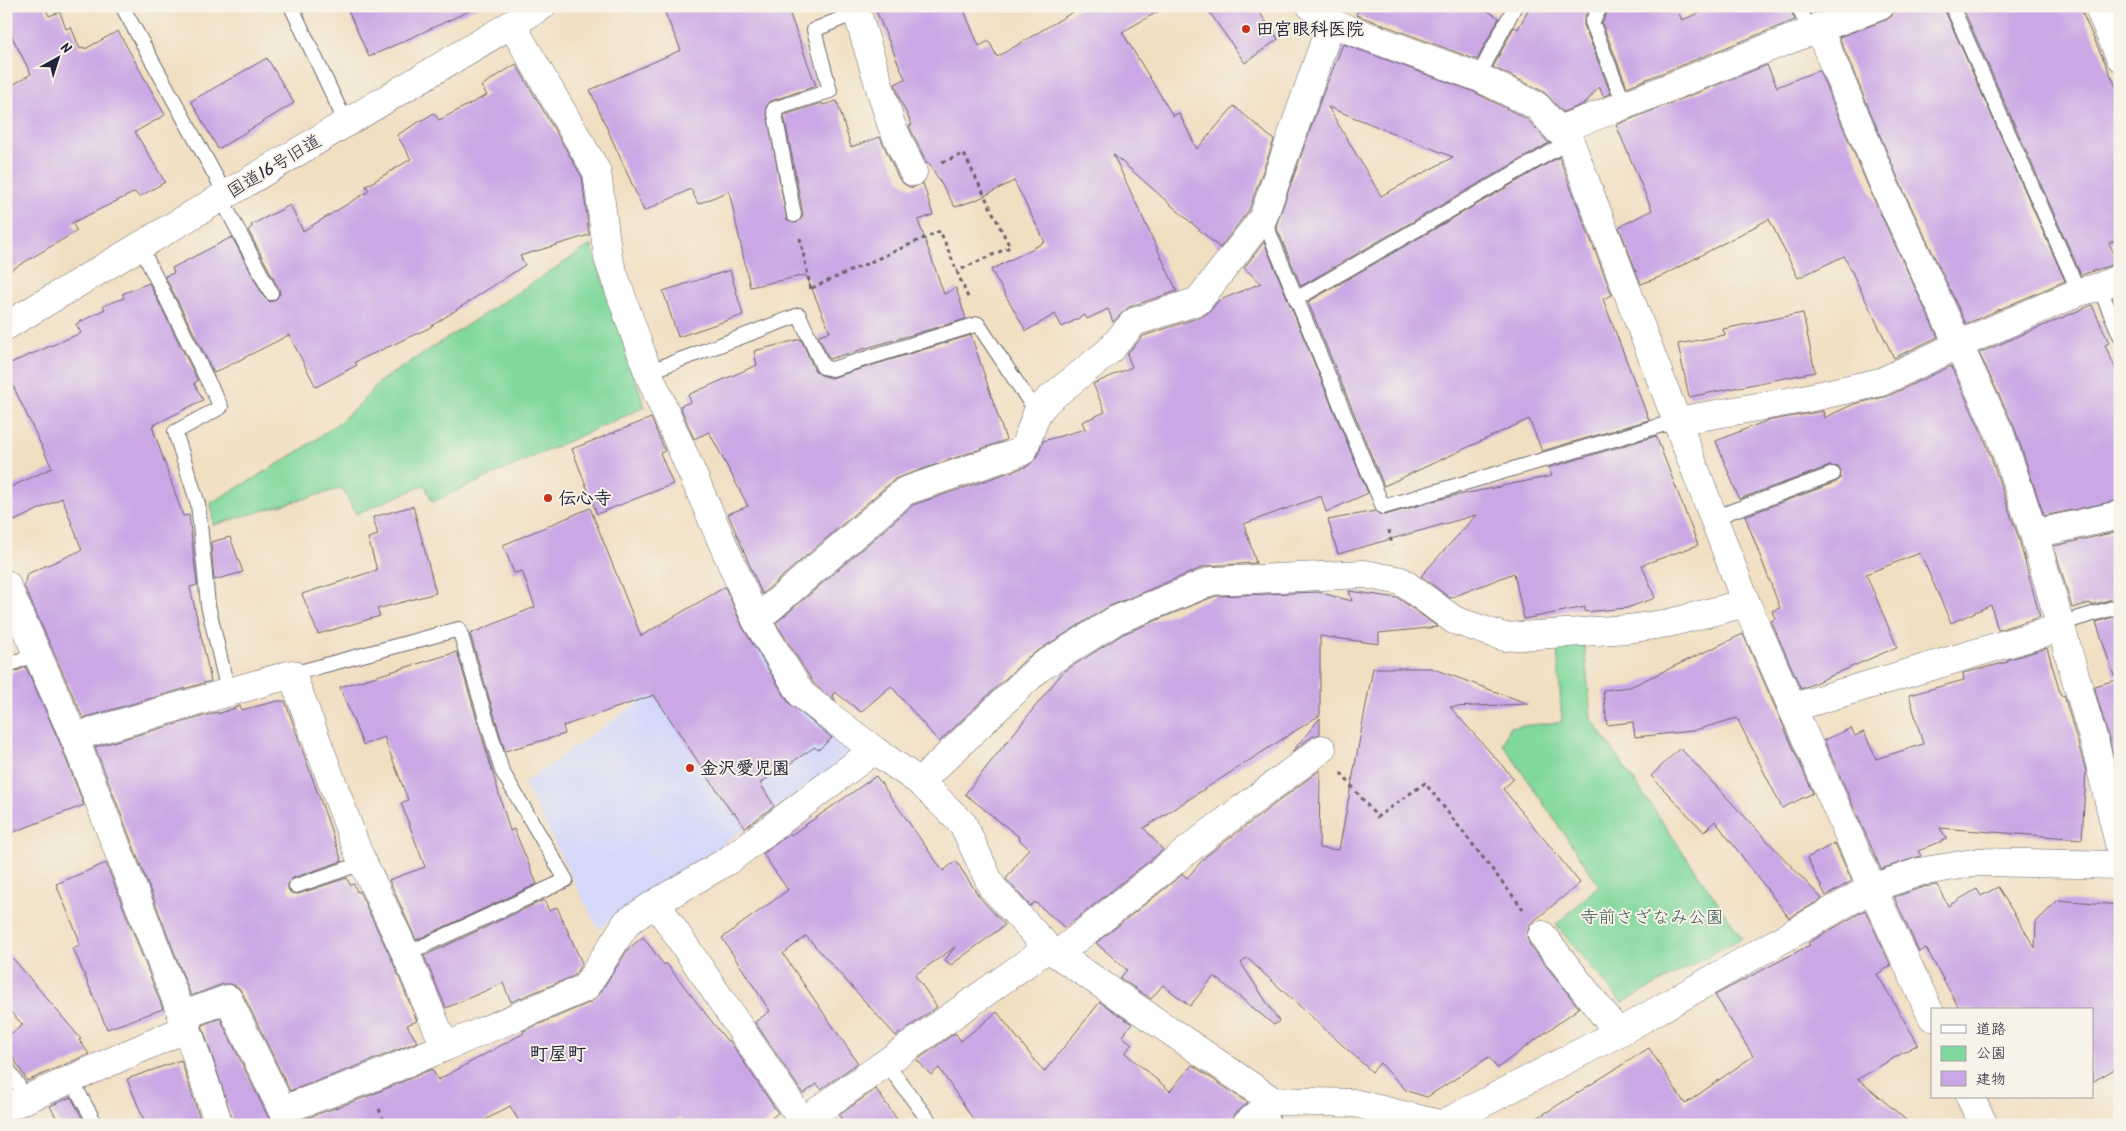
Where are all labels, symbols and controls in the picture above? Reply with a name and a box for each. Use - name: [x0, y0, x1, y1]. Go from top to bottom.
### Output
- place label: 田宮眼科医院: [1256, 16, 1364, 45]
- marker: 田宮眼科医院: [1240, 23, 1252, 35]
- north arrow: [32, 32, 82, 82]
- text: N: [55, 37, 76, 60]
- street label: 国道16号旧道: [222, 128, 328, 207]
- place label: 伝心寺: [558, 485, 612, 514]
- marker: 伝心寺: [542, 492, 554, 504]
- place label: 金沢愛児園: [700, 755, 790, 784]
- marker: 金沢愛児園: [684, 762, 696, 774]
- park label: 寺前さざなみ公園: [1580, 904, 1724, 933]
- legend: [1931, 1008, 2094, 1098]
- text: 道路: [1976, 1018, 2006, 1042]
- district label: 町屋町: [529, 1040, 587, 1070]
- text: 公園: [1976, 1042, 2006, 1066]
- text: 建物: [1976, 1068, 2006, 1092]

